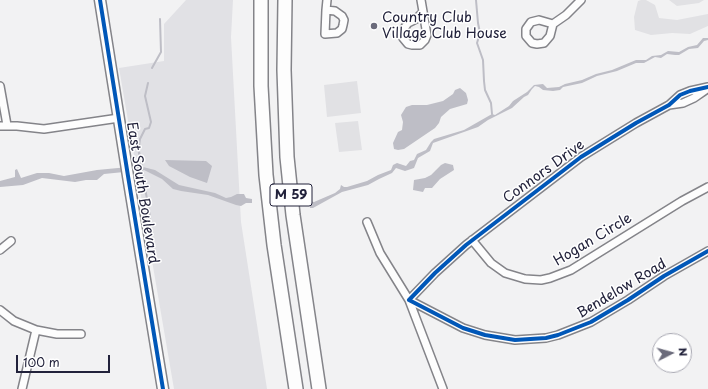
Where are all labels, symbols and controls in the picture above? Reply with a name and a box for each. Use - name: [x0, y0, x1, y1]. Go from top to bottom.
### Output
- place label: Country Club Village Club House: [382, 10, 507, 42]
- marker: Country Club Village Club House: [369, 21, 379, 31]
- street label: East South Boulevard: [122, 121, 162, 265]
- street label: Connors Drive: [500, 137, 588, 207]
- road number: M 59: [270, 184, 312, 206]
- street label: Hogan Circle: [551, 210, 635, 270]
- street label: Bendelow Road: [574, 256, 670, 322]
- north arrow: [652, 333, 692, 373]
- scale bar: [18, 347, 112, 373]
- text: N: [675, 347, 692, 357]
- text: 100 m: [23, 353, 60, 371]

